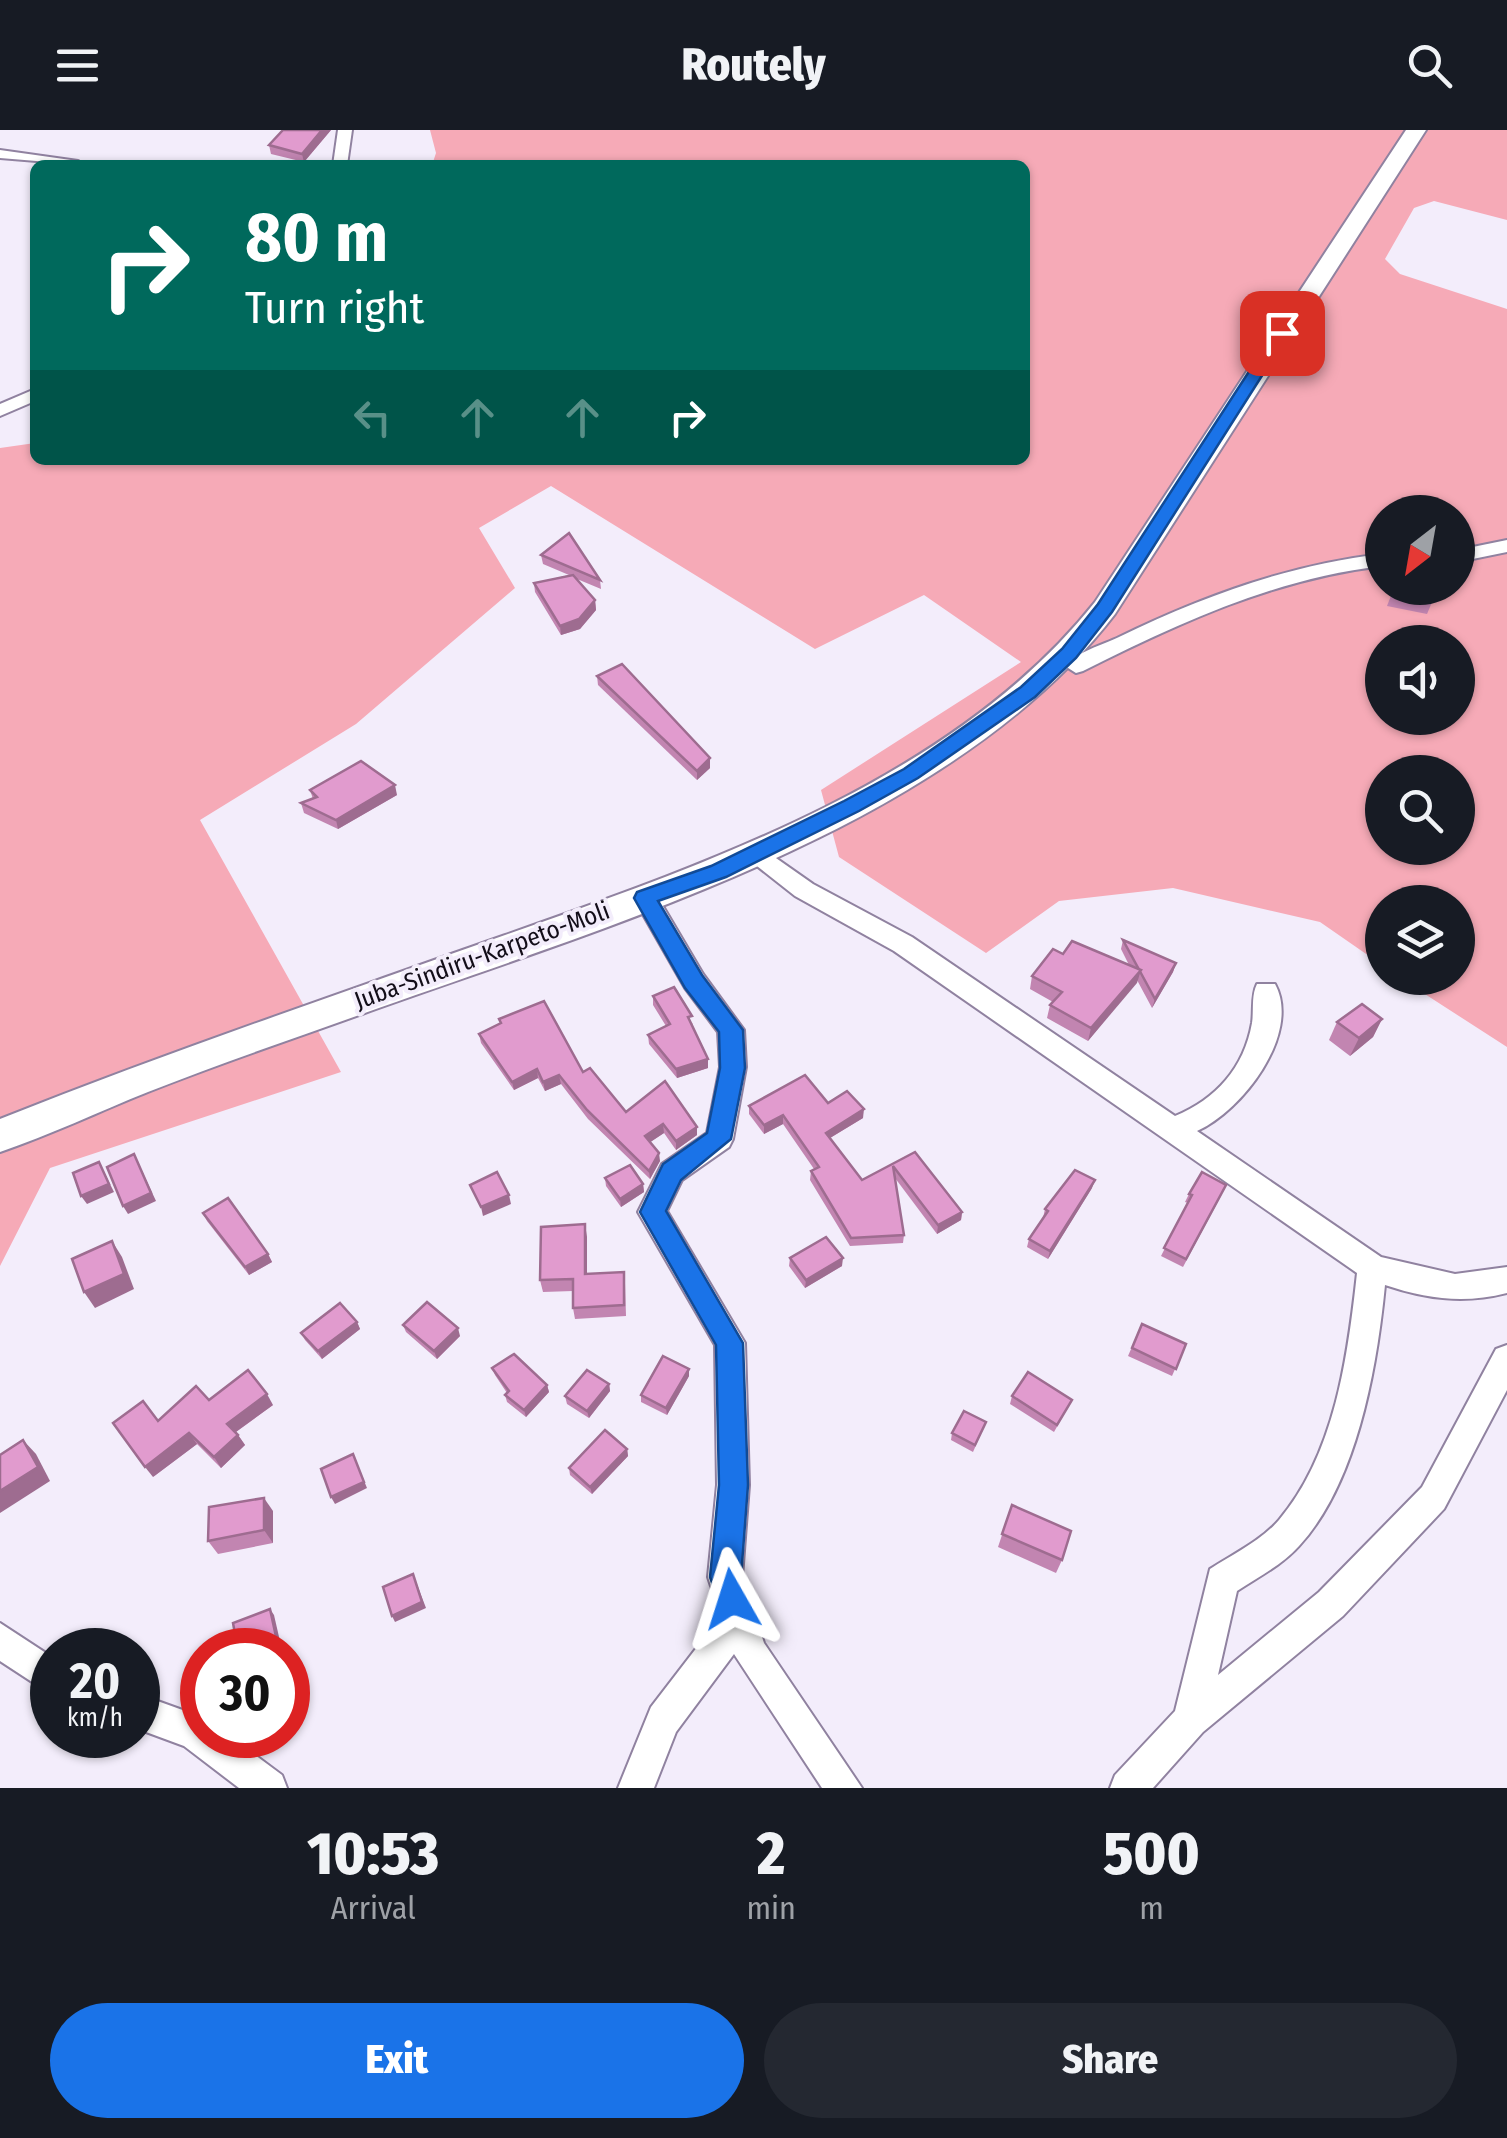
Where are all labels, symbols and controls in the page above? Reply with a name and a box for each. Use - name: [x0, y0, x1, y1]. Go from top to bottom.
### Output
- icon: menu: [50, 38, 105, 93]
- text: Routely: [681, 38, 826, 92]
- icon: search: [1402, 38, 1457, 93]
- text: 80 m: [245, 196, 388, 280]
- icon: right: [80, 200, 210, 330]
- text: Turn right: [245, 281, 424, 335]
- pin: [1240, 291, 1325, 376]
- icon: arrive: [1255, 306, 1310, 361]
- icon: left: [345, 390, 400, 445]
- icon: ahead: [450, 390, 505, 445]
- icon: ahead: [555, 390, 610, 445]
- icon: right: [660, 390, 715, 445]
- north arrow: [1365, 495, 1475, 605]
- map controls: [1365, 495, 1475, 995]
- button: sound: [1365, 625, 1475, 735]
- button: search: [1365, 755, 1475, 865]
- button: layers: [1365, 885, 1475, 995]
- street label: Juba-Sindiru-Karpeto-Moli: [350, 896, 614, 1016]
- position arrow: [680, 1547, 784, 1651]
- speed limit sign: 30: [180, 1628, 310, 1758]
- text: 20: [70, 1651, 120, 1711]
- text: km/h: [67, 1703, 123, 1733]
- text: 10:53: [307, 1818, 439, 1890]
- text: 2: [757, 1818, 785, 1890]
- text: 500: [1103, 1818, 1200, 1890]
- text: Arrival: [331, 1889, 416, 1927]
- text: min: [746, 1889, 796, 1927]
- text: m: [1139, 1889, 1164, 1927]
- button: Exit: [50, 2003, 744, 2118]
- button: Share: [764, 2003, 1457, 2118]

